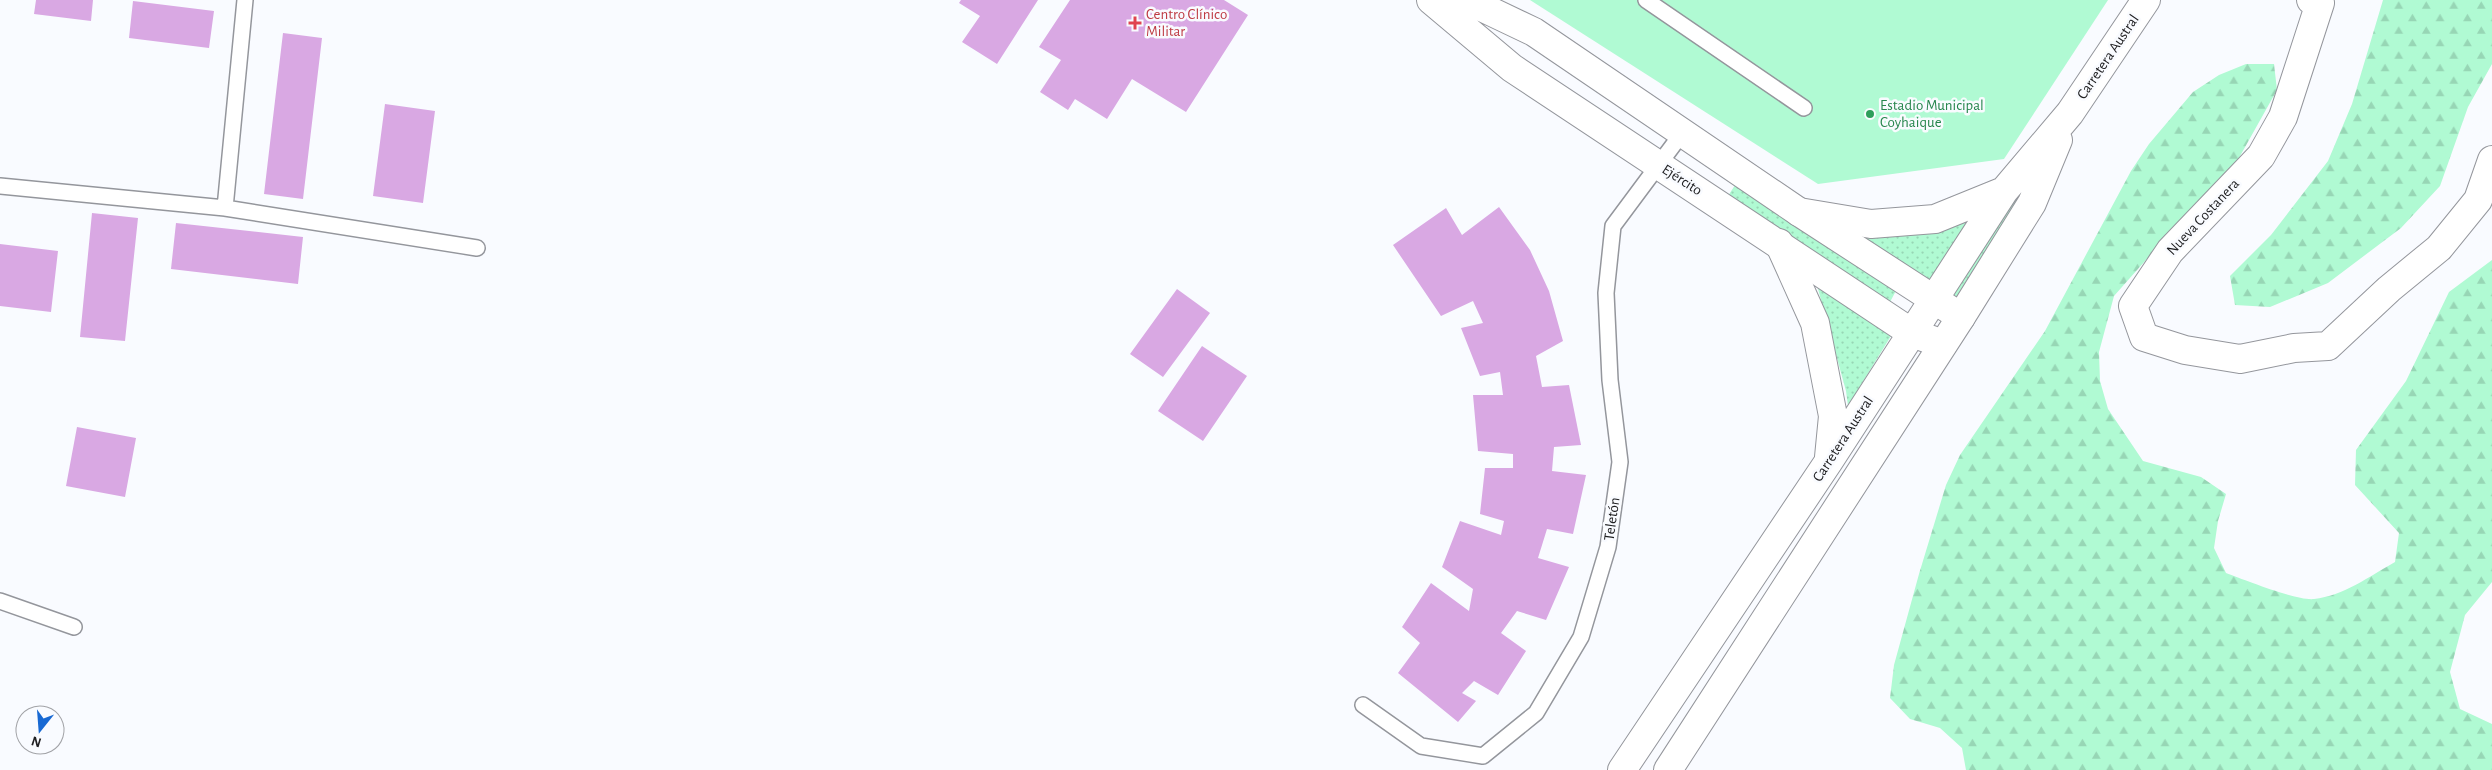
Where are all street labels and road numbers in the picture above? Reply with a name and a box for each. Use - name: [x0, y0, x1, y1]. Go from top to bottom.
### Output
- street label: Carretera Austral: [2074, 12, 2142, 102]
- street label: Ejército: [1659, 162, 1705, 198]
- street label: Nueva Costanera: [2164, 176, 2242, 258]
- street label: Carretera Austral: [1810, 394, 1876, 484]
- street label: Teletón: [1602, 496, 1622, 542]

